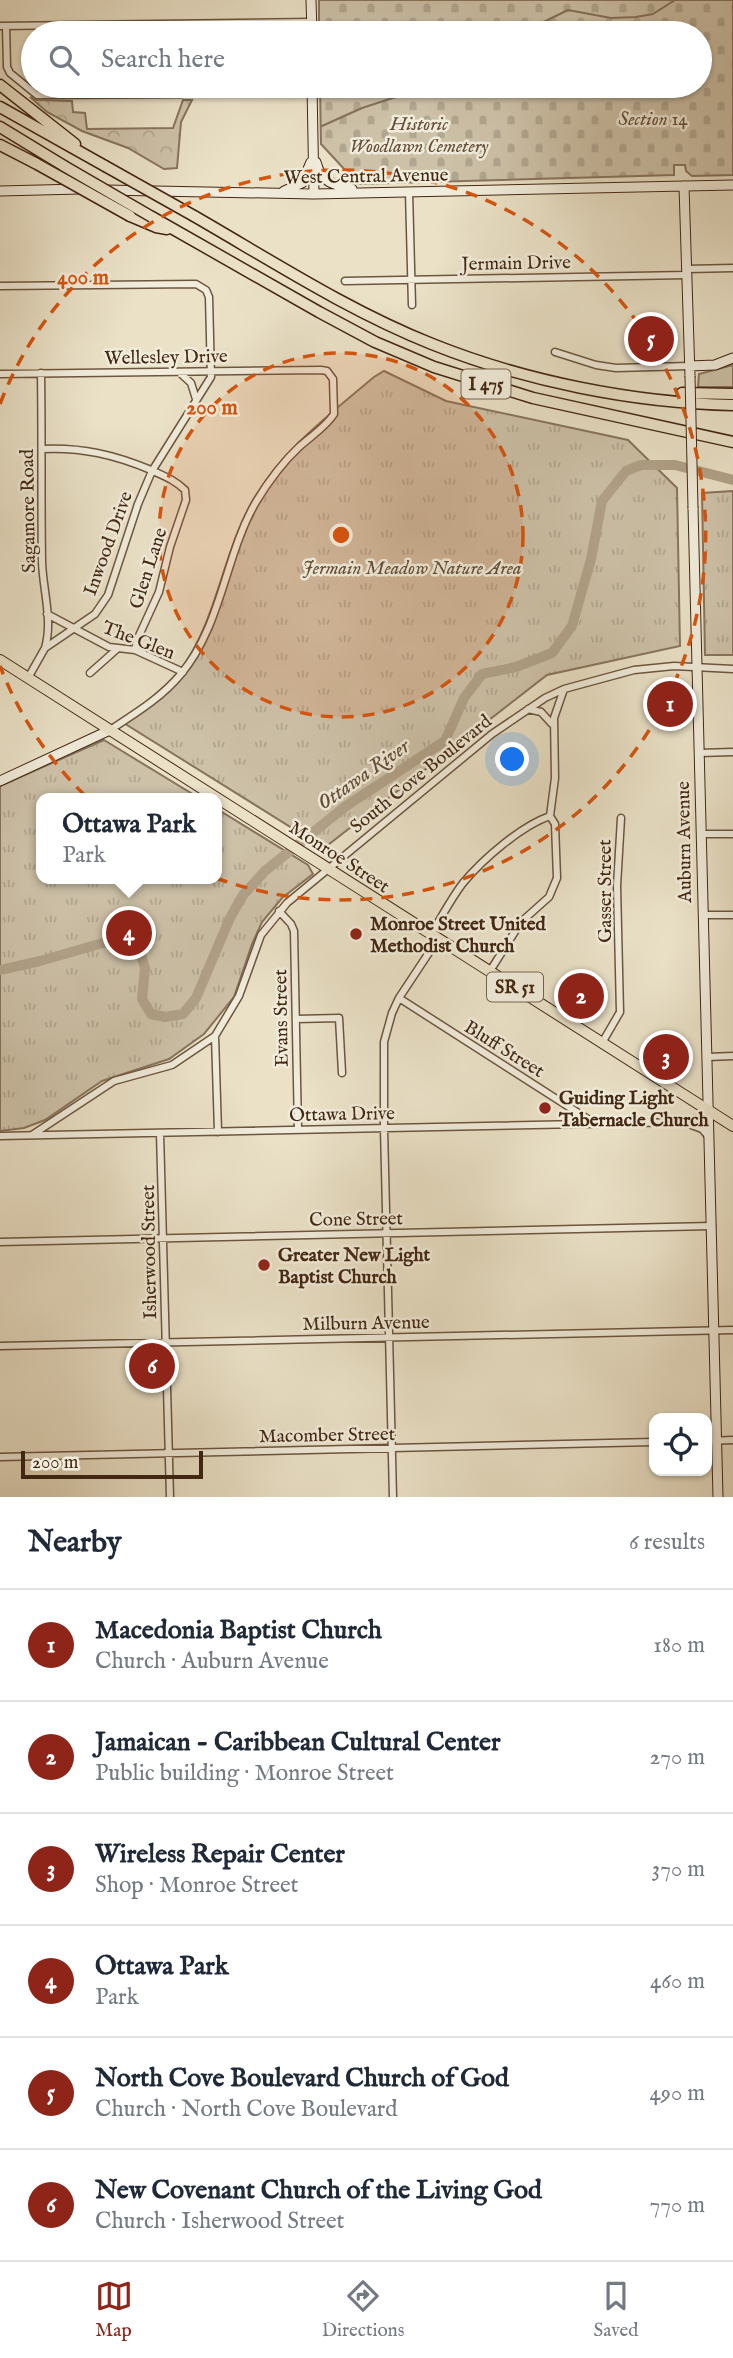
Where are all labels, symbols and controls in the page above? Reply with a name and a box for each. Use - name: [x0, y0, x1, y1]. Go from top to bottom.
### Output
- search box: [21, 21, 712, 98]
- icon: search: [45, 41, 83, 79]
- text: Search here: [101, 43, 225, 76]
- park label: Section 14: [618, 108, 688, 132]
- park label: Historic Woodlawn Cemetery: [350, 113, 489, 159]
- street label: West Central Avenue: [283, 164, 449, 190]
- street label: Jermain Drive: [459, 251, 571, 277]
- text: 400 m: [57, 265, 110, 292]
- pin: 5: [628, 313, 674, 365]
- street label: Wellesley Drive: [104, 345, 228, 371]
- road number: I 475: [462, 370, 510, 398]
- text: 200 m: [186, 395, 238, 422]
- street label: Sagamore Road: [16, 448, 42, 573]
- street label: Inwood Drive: [79, 488, 139, 599]
- centre of rings: [329, 523, 353, 547]
- street label: Glen Lane: [125, 525, 173, 612]
- park label: Jermain Meadow Nature Area: [303, 557, 521, 581]
- street label: The Glen: [99, 616, 178, 666]
- pin: 1: [647, 678, 693, 730]
- street label: South Cove Boulevard: [346, 709, 498, 839]
- water label: Ottawa River: [312, 733, 416, 817]
- your location: [495, 742, 529, 776]
- street label: Auburn Avenue: [672, 781, 698, 904]
- popup: [36, 793, 222, 884]
- text: Ottawa Park: [62, 808, 196, 841]
- street label: Monroe Street: [284, 816, 394, 899]
- street label: Gasser Street: [594, 839, 618, 943]
- text: Park: [62, 841, 106, 870]
- pin: 4: [106, 907, 152, 959]
- place label: Monroe Street United Methodist Church: [370, 913, 546, 959]
- marker: Monroe Street United Methodist Church: [348, 926, 364, 942]
- street label: Evans Street: [269, 968, 295, 1067]
- pin: 2: [558, 970, 604, 1022]
- road number: SR 51: [487, 972, 543, 1002]
- street label: Bluff Street: [459, 1016, 549, 1084]
- pin: 3: [643, 1031, 689, 1083]
- place label: Guiding Light Tabernacle Church: [558, 1087, 709, 1133]
- marker: Guiding Light Tabernacle Church: [537, 1100, 553, 1116]
- street label: Ottawa Drive: [289, 1102, 395, 1128]
- street label: Isherwood Street: [137, 1184, 163, 1320]
- street label: Cone Street: [309, 1207, 404, 1233]
- place label: Greater New Light Baptist Church: [278, 1244, 431, 1290]
- marker: Greater New Light Baptist Church: [256, 1257, 272, 1273]
- street label: Milburn Avenue: [302, 1311, 430, 1337]
- pin: 6: [129, 1340, 175, 1392]
- map controls: [649, 1413, 712, 1476]
- button: locate: [649, 1413, 712, 1476]
- street label: Macomber Street: [259, 1423, 396, 1449]
- scale bar: [21, 1448, 203, 1480]
- text: 200 m: [32, 1451, 78, 1475]
- text: Nearby: [28, 1524, 121, 1562]
- text: 6 results: [629, 1528, 705, 1557]
- text: Macedonia Baptist Church: [95, 1614, 382, 1647]
- text: 1: [47, 1631, 55, 1660]
- text: 180 m: [653, 1631, 705, 1660]
- text: Church · Auburn Avenue: [95, 1647, 329, 1676]
- text: Jamaican - Caribbean Cultural Center: [95, 1726, 501, 1759]
- text: 2: [46, 1743, 56, 1772]
- text: 270 m: [650, 1743, 705, 1772]
- text: Public building · Monroe Street: [95, 1759, 394, 1788]
- text: Wireless Repair Center: [95, 1838, 345, 1871]
- text: 3: [47, 1855, 55, 1884]
- text: 370 m: [652, 1855, 705, 1884]
- text: Shop · Monroe Street: [95, 1871, 298, 1900]
- text: Ottawa Park: [95, 1950, 229, 1983]
- text: 4: [45, 1967, 57, 1996]
- text: 460 m: [650, 1967, 705, 1996]
- text: Park: [95, 1983, 139, 2012]
- text: North Cove Boulevard Church of God: [95, 2062, 509, 2095]
- text: 5: [47, 2079, 55, 2108]
- text: 490 m: [650, 2079, 705, 2108]
- text: Church · North Cove Boulevard: [95, 2095, 398, 2124]
- text: New Covenant Church of the Living God: [95, 2174, 542, 2207]
- text: 6: [46, 2191, 56, 2220]
- text: 770 m: [649, 2191, 705, 2220]
- text: Church · Isherwood Street: [95, 2207, 344, 2236]
- tab: Map: [95, 2277, 133, 2343]
- tab: Directions: [322, 2277, 404, 2343]
- tab: Saved: [593, 2277, 638, 2343]

